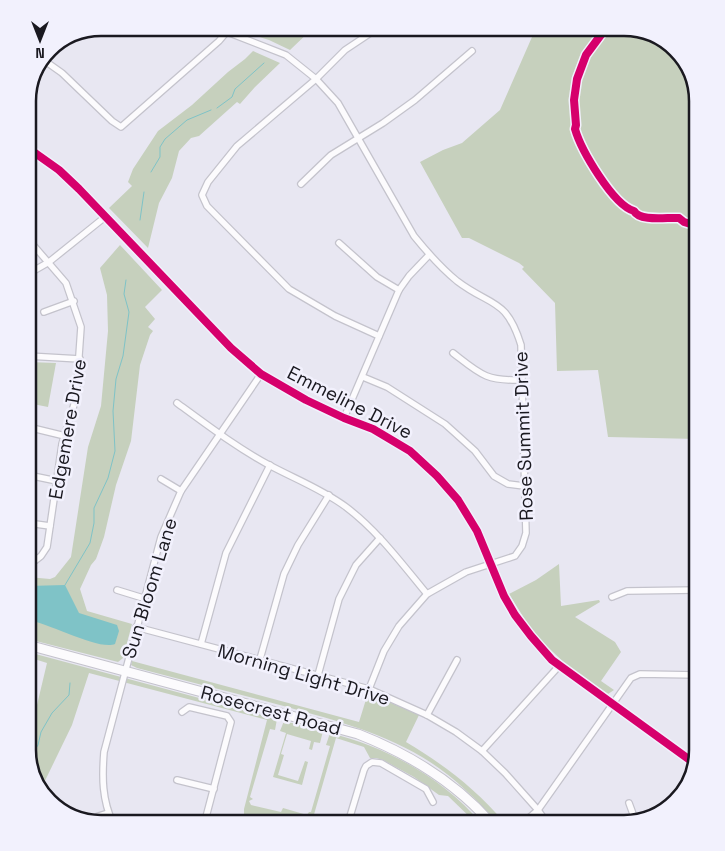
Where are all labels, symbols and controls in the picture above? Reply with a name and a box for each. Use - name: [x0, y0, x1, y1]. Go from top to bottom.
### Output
- north arrow: [15, 15, 65, 65]
- text: N: [35, 44, 45, 62]
- street label: Rose Summit Drive: [508, 351, 539, 521]
- street label: Edgemere Drive: [43, 357, 92, 501]
- street label: Emmeline Drive: [283, 360, 417, 445]
- street label: Sun Bloom Lane: [116, 515, 183, 662]
- street label: Morning Light Drive: [215, 638, 393, 711]
- street label: Rosecrest Road: [198, 680, 344, 741]

